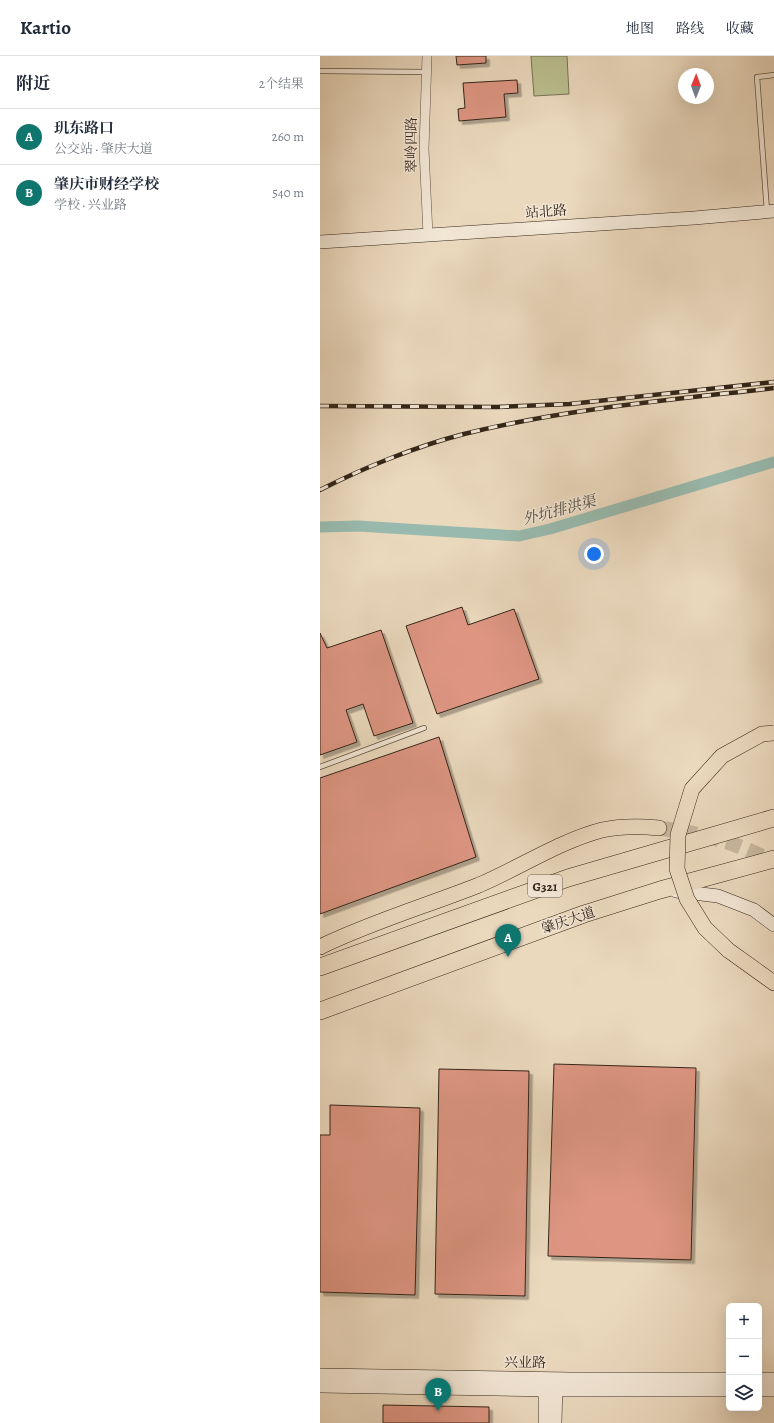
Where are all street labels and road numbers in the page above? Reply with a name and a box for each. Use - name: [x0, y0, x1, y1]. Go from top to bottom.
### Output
- street label: 翠岭四路: [402, 117, 421, 173]
- street label: 站北路: [524, 201, 568, 222]
- road number: G321: [528, 875, 562, 897]
- street label: 肇庆大道: [539, 902, 598, 939]
- street label: 兴业路: [504, 1353, 546, 1372]

